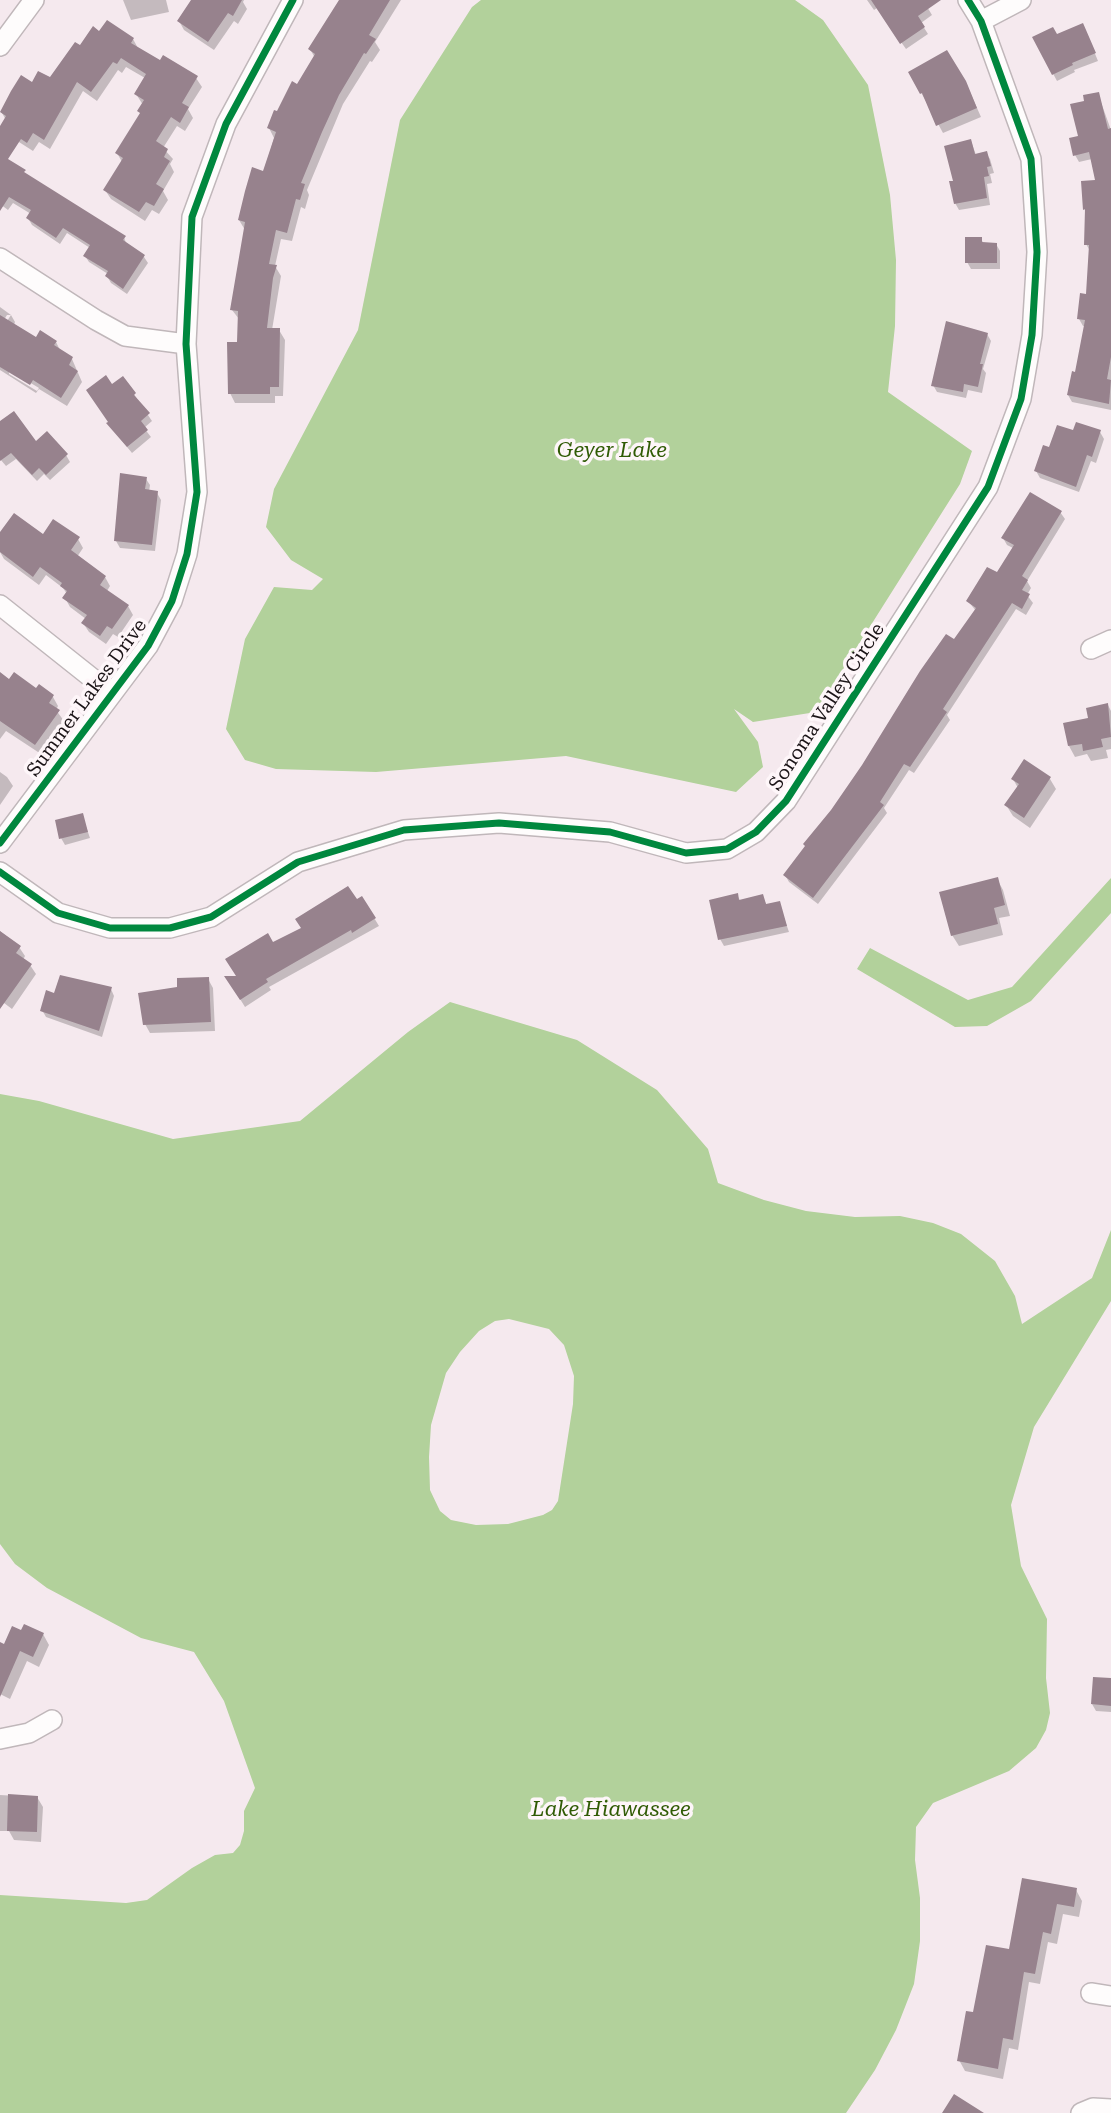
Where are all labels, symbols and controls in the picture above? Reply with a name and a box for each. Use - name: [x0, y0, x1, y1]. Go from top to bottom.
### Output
- water label: Geyer Lake: [557, 438, 667, 464]
- street label: Summer Lakes Drive: [22, 615, 152, 781]
- street label: Sonoma Valley Circle: [764, 619, 890, 795]
- water label: Lake Hiawassee: [531, 1797, 691, 1823]

